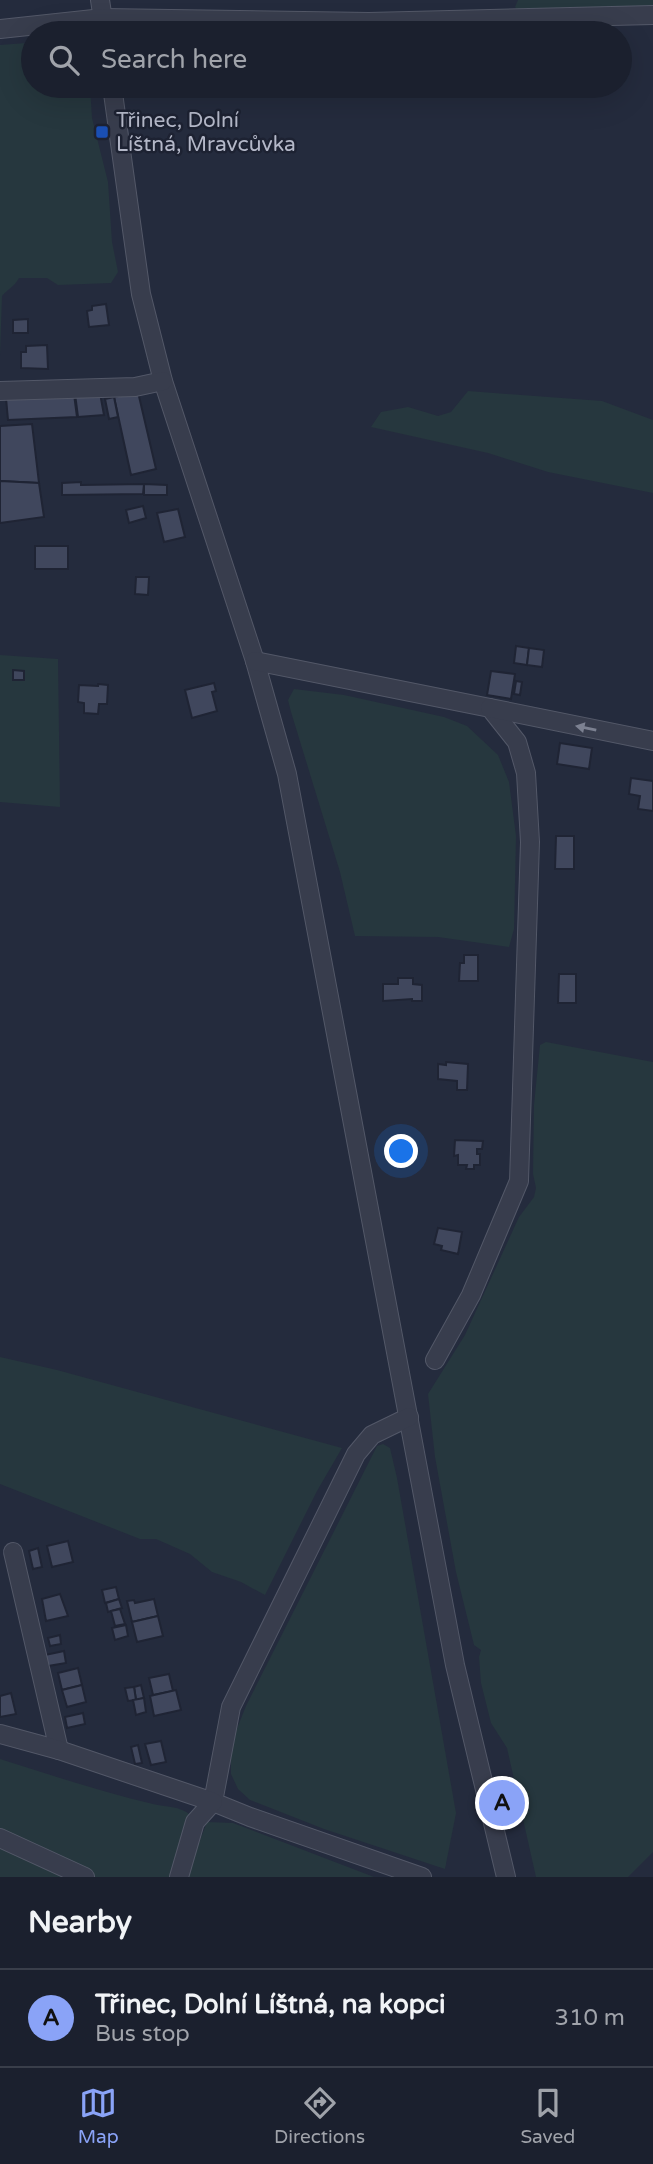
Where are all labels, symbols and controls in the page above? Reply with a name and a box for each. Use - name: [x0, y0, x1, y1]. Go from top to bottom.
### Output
- search box: [21, 21, 632, 98]
- icon: search: [45, 41, 83, 79]
- text: Search here: [101, 44, 247, 75]
- place label: Třinec, Dolní Líštná, Mravcůvka: [116, 108, 296, 157]
- marker: Třinec, Dolní Líštná, Mravcůvka: [94, 124, 110, 140]
- one-way arrow: [575, 722, 597, 733]
- your location: [384, 1134, 418, 1168]
- pin: A: [479, 1777, 525, 1829]
- text: Nearby: [28, 1904, 132, 1941]
- text: Třinec, Dolní Líštná, na kopci: [95, 1989, 445, 2020]
- text: A: [42, 2004, 60, 2032]
- text: 310 m: [555, 2004, 625, 2032]
- text: Bus stop: [95, 2020, 190, 2048]
- tab: Map: [78, 2084, 119, 2148]
- tab: Directions: [274, 2084, 365, 2148]
- tab: Saved: [520, 2084, 575, 2148]

